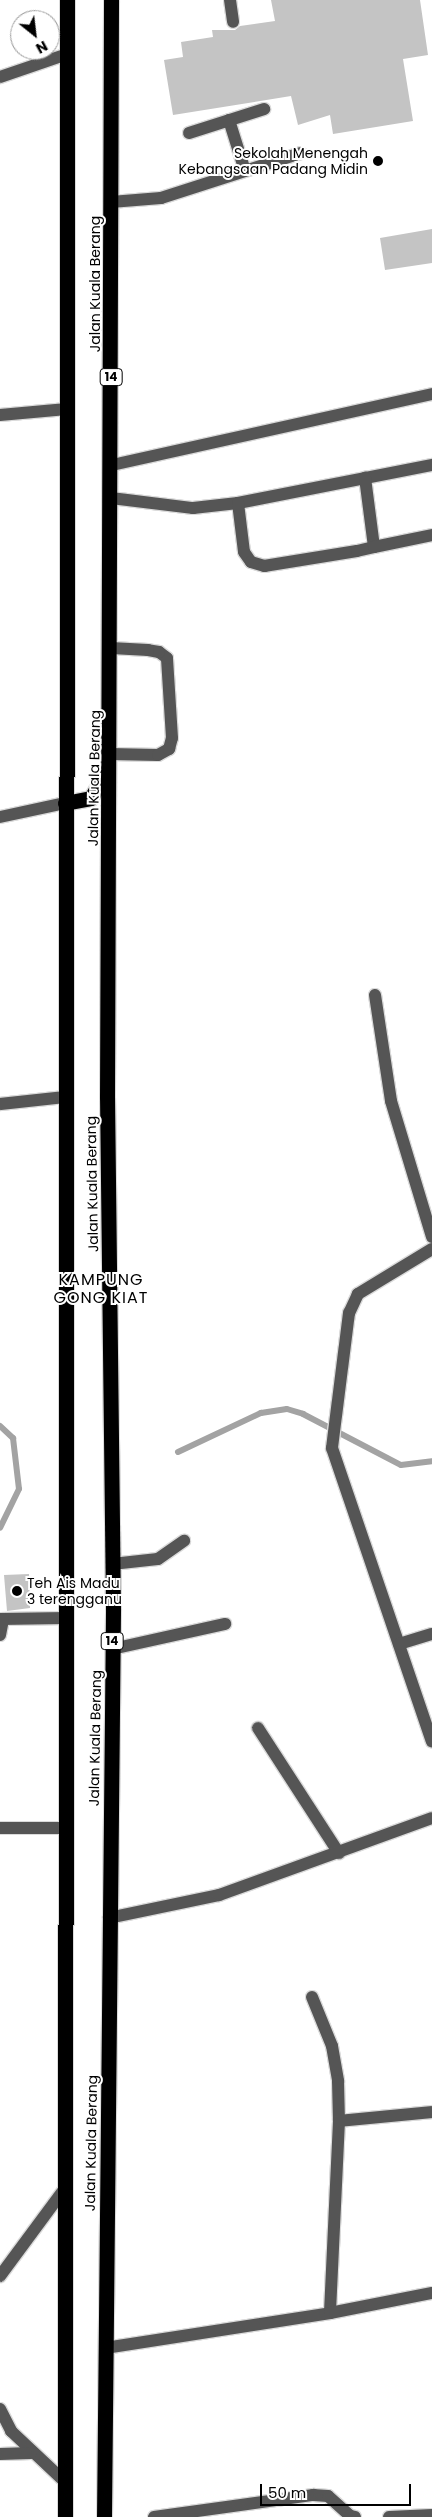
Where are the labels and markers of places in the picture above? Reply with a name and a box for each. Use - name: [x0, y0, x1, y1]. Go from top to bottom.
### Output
- place label: Sekolah Menengah Kebangsaan Padang Midin: [179, 145, 368, 178]
- marker: Sekolah Menengah Kebangsaan Padang Midin: [372, 155, 384, 167]
- place label: Teh Ais Madu 3 terengganu: [27, 1575, 122, 1608]
- marker: Teh Ais Madu 3 terengganu: [11, 1585, 23, 1597]

